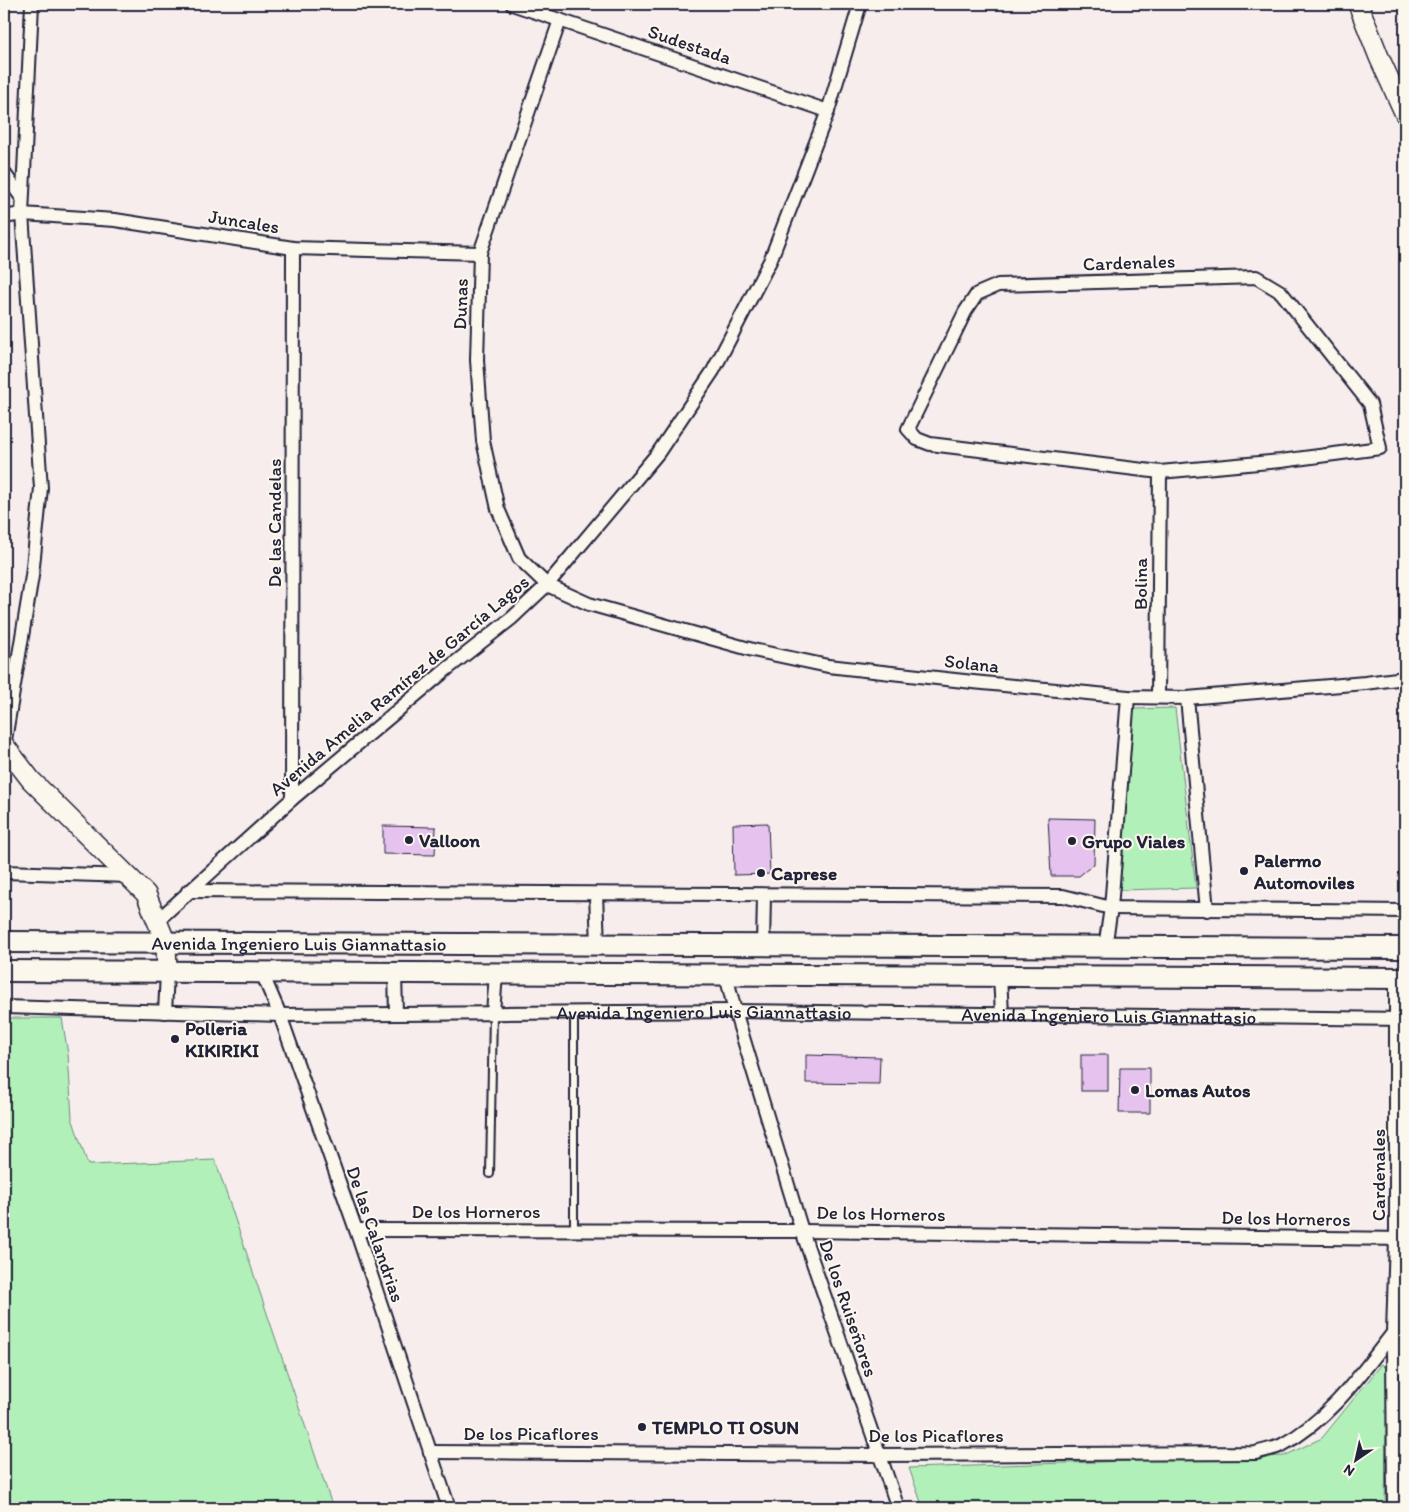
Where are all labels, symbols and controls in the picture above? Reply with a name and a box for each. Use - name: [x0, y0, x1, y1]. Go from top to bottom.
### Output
- street label: Sudestada: [645, 20, 735, 69]
- street label: Juncales: [207, 205, 281, 238]
- street label: Cardenales: [1082, 249, 1176, 276]
- street label: Dunas: [448, 278, 473, 330]
- street label: De las Candelas: [263, 459, 286, 587]
- street label: Bolina: [1129, 558, 1152, 610]
- street label: Avenida Amelia Ramírez de García Lagos: [265, 570, 534, 801]
- street label: Solana: [943, 649, 1001, 678]
- place label: Valloon: [419, 829, 480, 852]
- place label: Grupo Viales: [1082, 830, 1186, 853]
- marker: Valloon: [403, 834, 415, 846]
- marker: Grupo Viales: [1066, 835, 1078, 847]
- place label: Palermo Automoviles: [1253, 849, 1355, 894]
- place label: Caprese: [771, 862, 837, 885]
- marker: Palermo Automoviles: [1238, 865, 1250, 877]
- marker: Caprese: [755, 867, 767, 879]
- street label: Avenida Ingeniero Luis Giannattasio: [151, 932, 447, 956]
- street label: Avenida Ingeniero Luis Giannattasio: [556, 1000, 852, 1025]
- street label: Avenida Ingeniero Luis Giannattasio: [961, 1003, 1256, 1029]
- place label: Polleria KIKIRIKI: [185, 1017, 259, 1062]
- marker: Polleria KIKIRIKI: [169, 1033, 181, 1045]
- place label: Lomas Autos: [1145, 1079, 1251, 1102]
- marker: Lomas Autos: [1129, 1084, 1141, 1096]
- street label: Cardenales: [1367, 1129, 1390, 1221]
- street label: De las Calandrias: [341, 1163, 410, 1305]
- street label: De los Horneros: [411, 1200, 541, 1223]
- street label: De los Horneros: [816, 1201, 946, 1226]
- street label: De los Horneros: [1221, 1206, 1351, 1231]
- street label: De los Ruiseñores: [814, 1237, 883, 1380]
- place label: TEMPLO TI OSUN: [651, 1416, 799, 1439]
- marker: TEMPLO TI OSUN: [636, 1421, 648, 1433]
- street label: De los Picaflores: [463, 1422, 599, 1445]
- street label: De los Picaflores: [868, 1424, 1004, 1447]
- north arrow: [1332, 1434, 1382, 1484]
- text: N: [1340, 1461, 1358, 1480]

